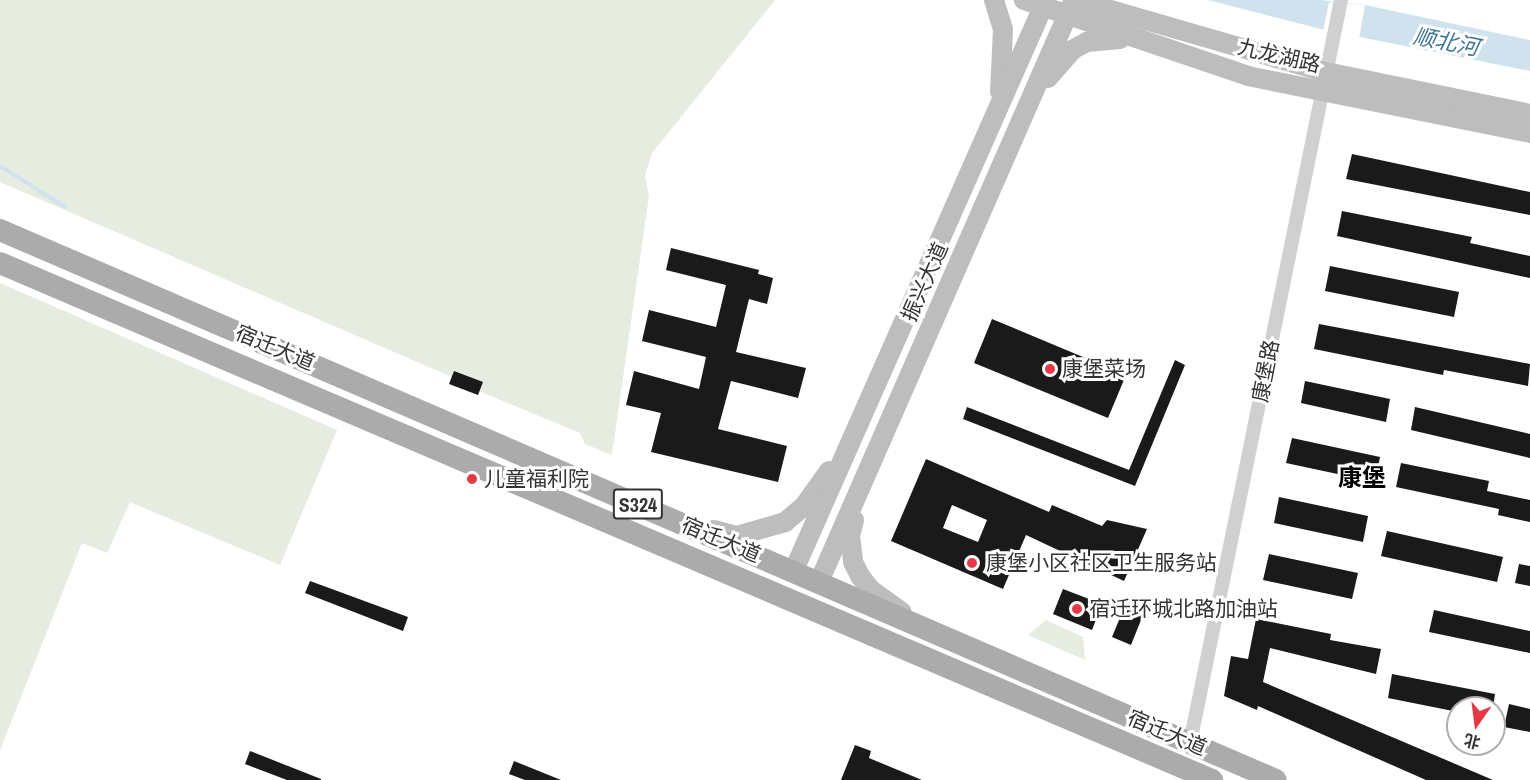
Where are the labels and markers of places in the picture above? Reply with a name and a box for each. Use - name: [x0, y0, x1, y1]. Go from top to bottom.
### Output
- place label: 康堡菜场: [1062, 356, 1146, 382]
- marker: 康堡菜场: [1043, 362, 1057, 376]
- place label: 儿童福利院: [484, 466, 589, 492]
- marker: 儿童福利院: [465, 472, 479, 486]
- place label: 康堡小区社区卫生服务站: [986, 550, 1217, 576]
- marker: 康堡小区社区卫生服务站: [963, 554, 981, 572]
- place label: 宿迁环城北路加油站: [1089, 596, 1278, 622]
- marker: 宿迁环城北路加油站: [1070, 602, 1084, 616]

